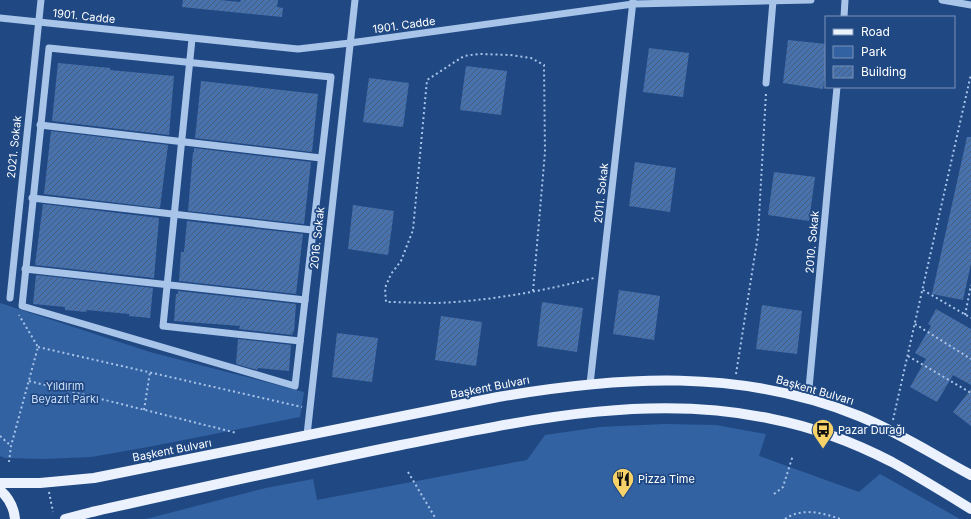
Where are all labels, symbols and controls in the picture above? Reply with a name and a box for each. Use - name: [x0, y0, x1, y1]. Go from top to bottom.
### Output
- street label: 1901. Cadde: [52, 6, 116, 26]
- street label: 1901. Cadde: [372, 14, 436, 36]
- legend: [825, 16, 955, 88]
- text: Road: [861, 24, 890, 39]
- text: Park: [861, 44, 887, 59]
- text: Building: [861, 64, 906, 79]
- street label: 2021. Sokak: [4, 115, 24, 179]
- street label: 2011. Sokak: [591, 162, 611, 224]
- street label: 2016. Sokak: [307, 206, 327, 270]
- street label: 2010. Sokak: [802, 210, 822, 274]
- street label: Başkent Bulvarı: [449, 372, 531, 402]
- street label: Başkent Bulvarı: [774, 372, 856, 408]
- park label: Yıldırım Beyazıt Parkı: [31, 379, 99, 406]
- bus stop icon: Pazar Durağı: [810, 417, 836, 450]
- place label: Pazar Durağı: [838, 423, 905, 437]
- street label: Başkent Bulvarı: [131, 435, 213, 465]
- restaurant icon: Pizza Time: [610, 466, 636, 499]
- place label: Pizza Time: [638, 472, 695, 486]

